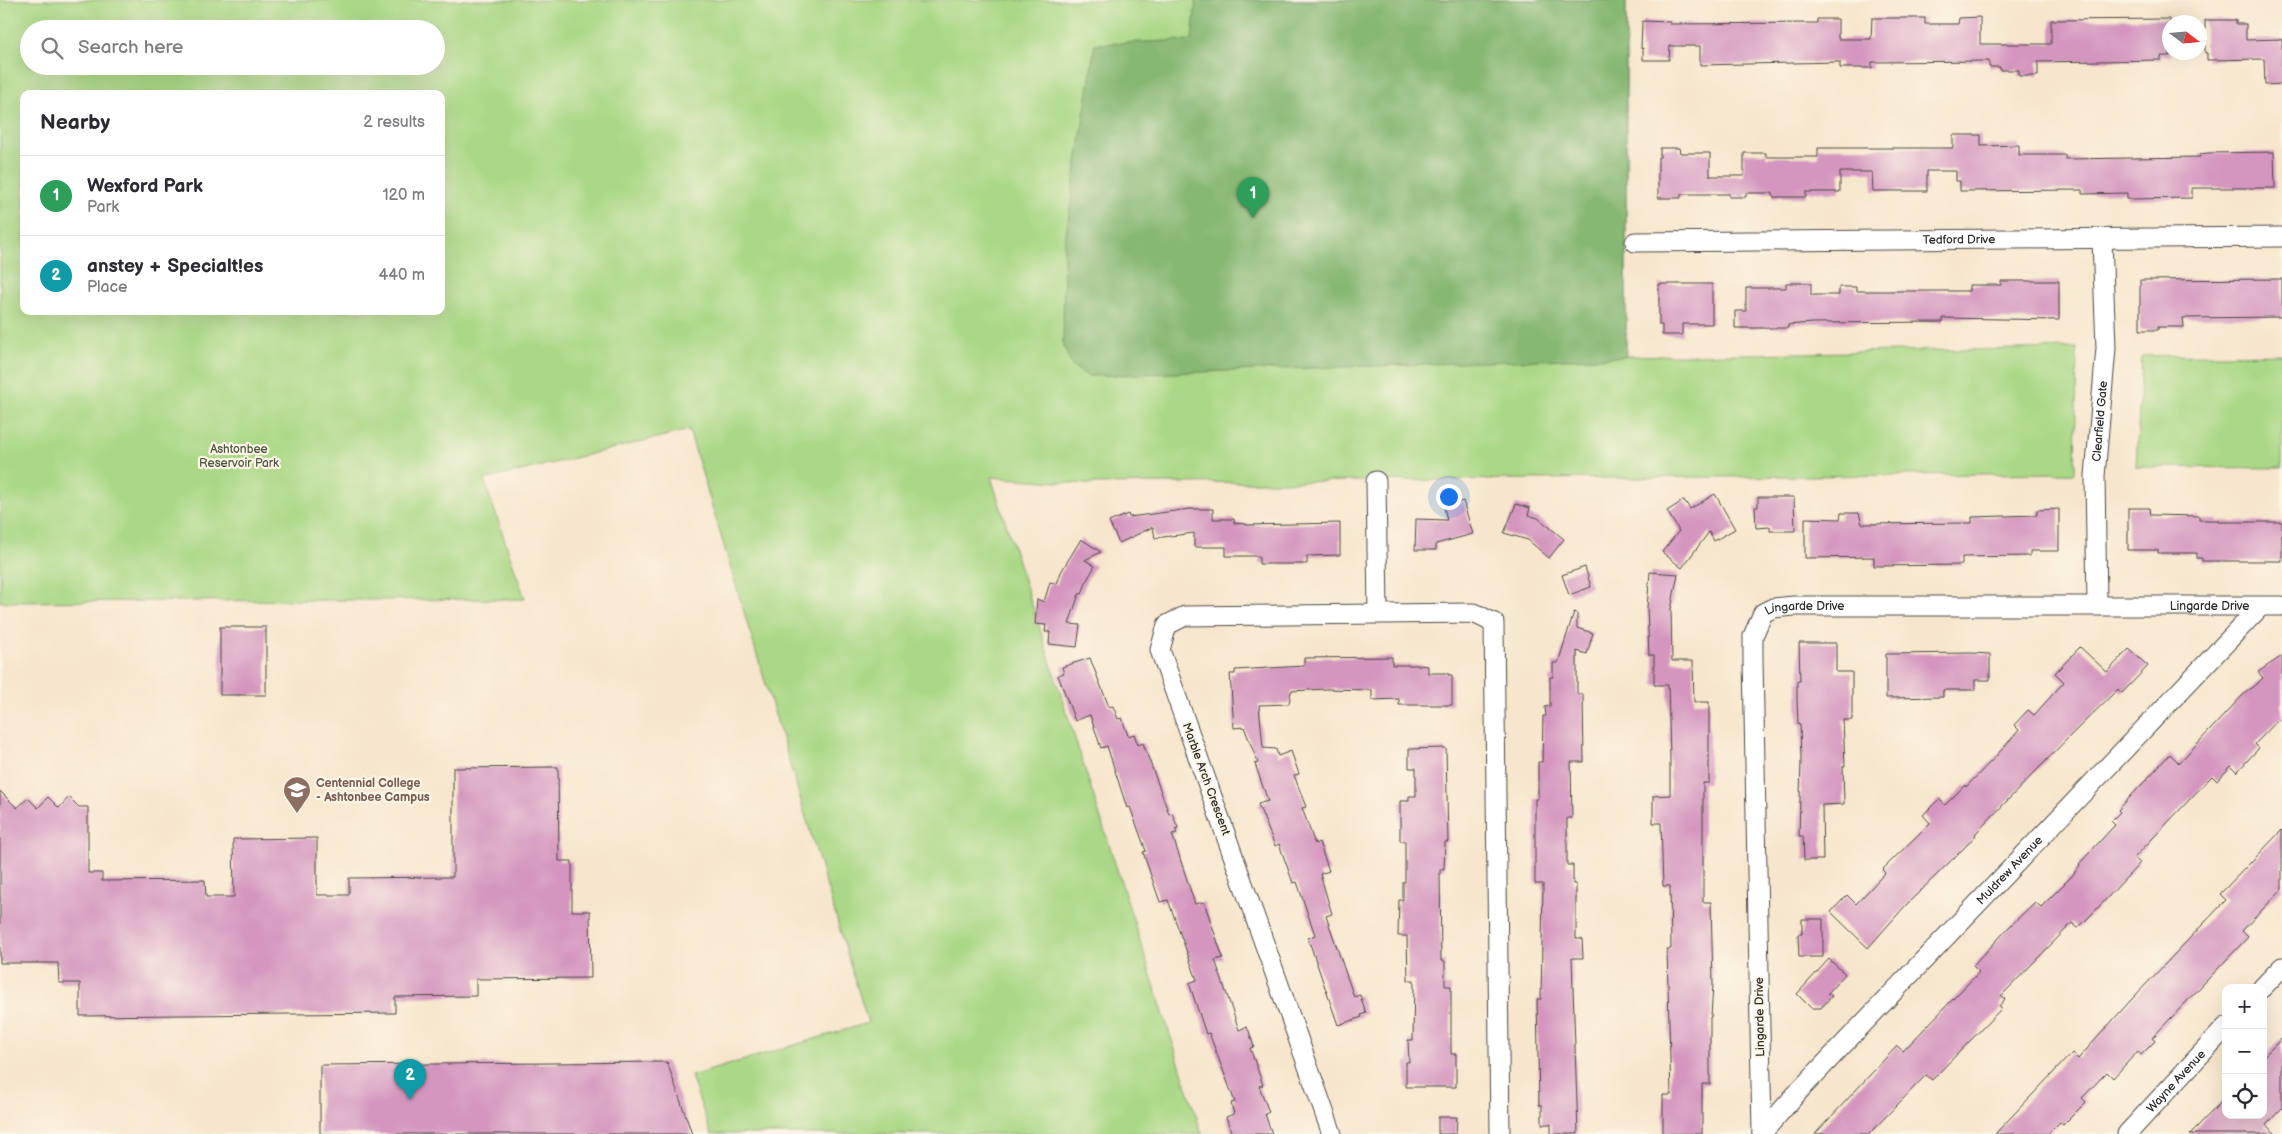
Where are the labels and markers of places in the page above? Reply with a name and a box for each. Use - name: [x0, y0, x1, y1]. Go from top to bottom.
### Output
- pin: 1: [1237, 177, 1269, 218]
- school or university icon: Centennial College - Ashtonbee Campus: [282, 775, 312, 814]
- place label: Centennial College - Ashtonbee Campus: [316, 776, 430, 805]
- pin: 2: [394, 1059, 426, 1100]

